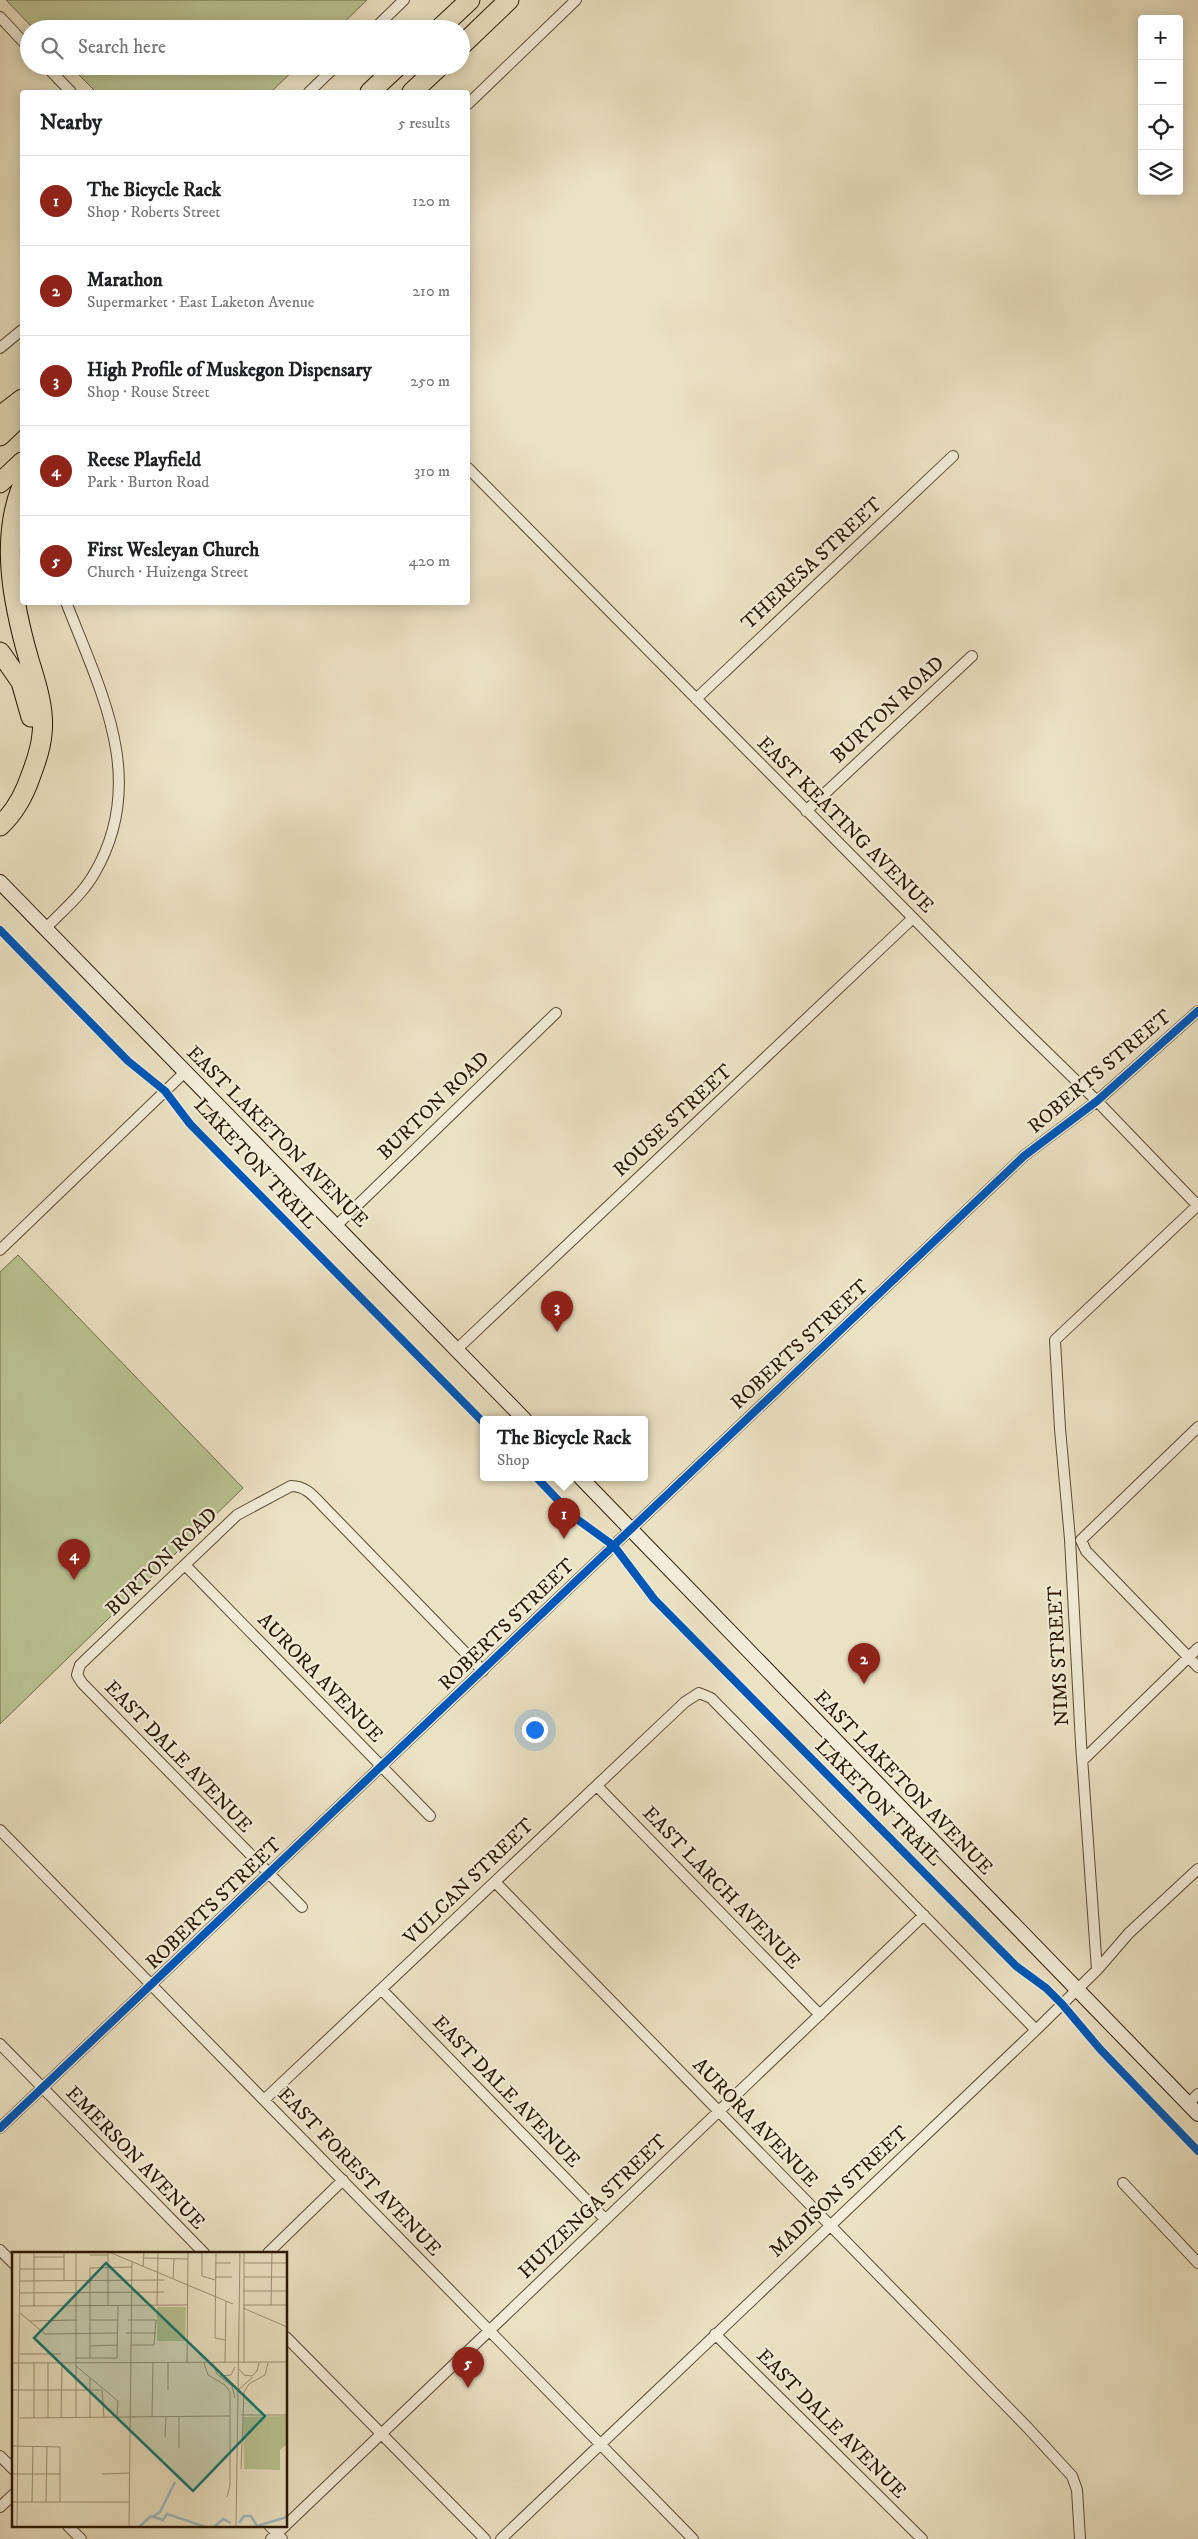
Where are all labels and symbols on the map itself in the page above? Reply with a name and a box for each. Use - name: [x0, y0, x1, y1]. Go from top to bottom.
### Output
- street label: THERESA STREET: [736, 492, 888, 636]
- street label: BURTON ROAD: [826, 651, 950, 769]
- street label: EAST KEATING AVENUE: [751, 731, 939, 919]
- street label: ROBERTS STREET: [1023, 1005, 1177, 1139]
- street label: EAST LAKETON AVENUE: [181, 1041, 373, 1233]
- street label: BURTON ROAD: [373, 1046, 495, 1166]
- street label: ROUSE STREET: [608, 1059, 738, 1183]
- street label: LAKETON TRAIL: [188, 1094, 322, 1235]
- street label: ROBERTS STREET: [726, 1275, 874, 1415]
- pin: 3: [541, 1291, 573, 1332]
- pin: 1: [548, 1498, 580, 1539]
- street label: BURTON ROAD: [101, 1502, 223, 1622]
- pin: 4: [58, 1539, 90, 1580]
- street label: ROBERTS STREET: [434, 1554, 580, 1696]
- street label: NIMS STREET: [1043, 1585, 1075, 1727]
- street label: AURORA AVENUE: [252, 1608, 388, 1748]
- pin: 2: [848, 1643, 880, 1684]
- street label: EAST DALE AVENUE: [99, 1676, 257, 1838]
- street label: EAST LAKETON AVENUE: [808, 1685, 998, 1881]
- your location: [522, 1717, 548, 1743]
- street label: LAKETON TRAIL: [809, 1734, 947, 1872]
- street label: EAST LARCH AVENUE: [637, 1801, 805, 1975]
- street label: VULCAN STREET: [398, 1813, 539, 1951]
- street label: ROBERTS STREET: [141, 1833, 287, 1975]
- street label: EAST DALE AVENUE: [427, 2011, 585, 2173]
- street label: AURORA AVENUE: [687, 2053, 823, 2193]
- street label: EMERSON AVENUE: [60, 2081, 210, 2235]
- street label: EAST FOREST AVENUE: [272, 2082, 446, 2262]
- street label: MADISON STREET: [764, 2121, 914, 2263]
- street label: HUIZENGA STREET: [513, 2130, 673, 2284]
- inset map: [12, 2252, 288, 2526]
- street label: EAST DALE AVENUE: [751, 2344, 911, 2504]
- pin: 5: [452, 2347, 484, 2388]

